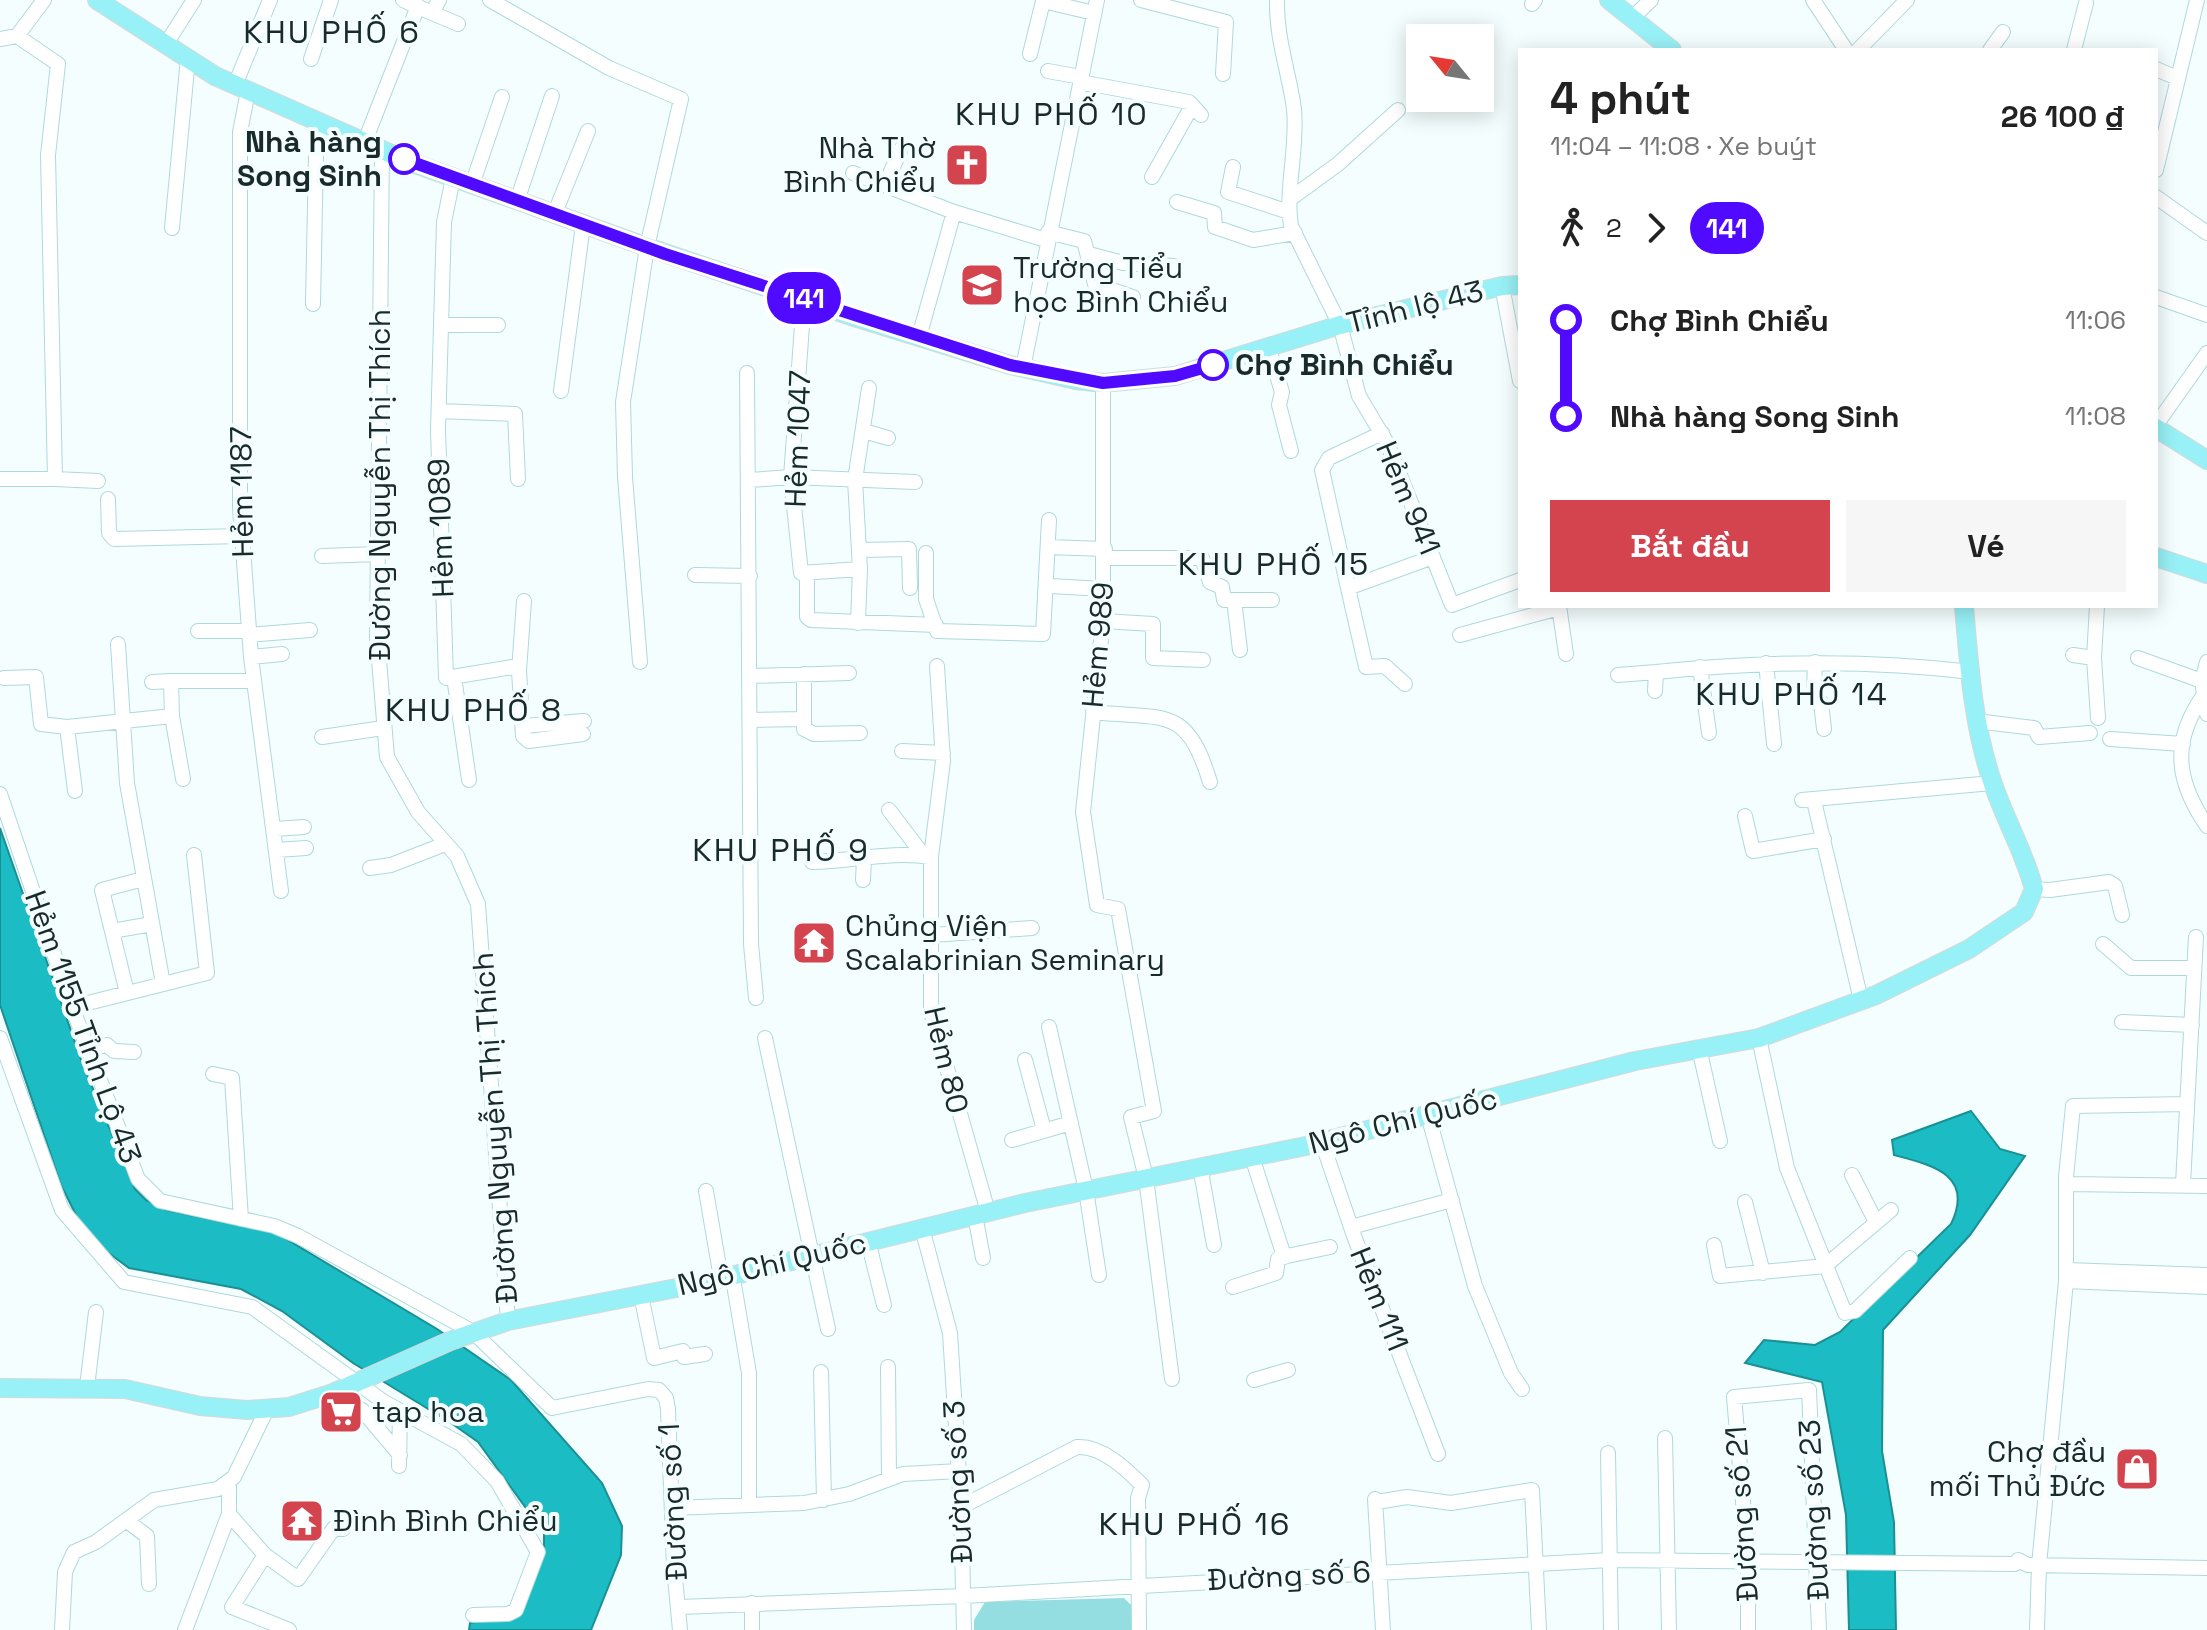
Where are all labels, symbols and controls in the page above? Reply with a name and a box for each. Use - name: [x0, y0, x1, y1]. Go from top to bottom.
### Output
- district label: KHU PHỐ 6: [243, 11, 421, 52]
- north arrow: [1406, 24, 1494, 112]
- map controls: [1406, 24, 1494, 112]
- text: 4 phút: [1550, 71, 1691, 127]
- district label: KHU PHỐ 10: [955, 93, 1149, 134]
- text: 26 100 ₫: [2001, 97, 2126, 136]
- place label: Nhà hàng Song Sinh: [237, 122, 382, 195]
- place label: Nhà Thờ Bình Chiểu: [783, 128, 936, 201]
- text: 11:04 – 11:08 · Xe buýt: [1550, 129, 1817, 163]
- church icon: Nhà Thờ Bình Chiểu: [943, 141, 991, 189]
- marker: Nhà hàng Song Sinh: [389, 144, 419, 174]
- icon: walk: [1550, 206, 1594, 250]
- icon: forward: [1634, 206, 1678, 250]
- text: 141: [1706, 210, 1748, 246]
- text: 2: [1606, 211, 1622, 245]
- place label: Trường Tiểu học Bình Chiểu: [1013, 248, 1228, 321]
- school or university icon: Trường Tiểu học Bình Chiểu: [958, 261, 1006, 309]
- street label: Tỉnh lộ 43: [1342, 271, 1487, 342]
- line badge: 141: [758, 272, 850, 324]
- text: 141: [783, 280, 825, 316]
- text: Chợ Bình Chiểu: [1610, 301, 1829, 340]
- text: 11:06: [2065, 303, 2126, 337]
- street label: Đường Nguyễn Thị Thích: [360, 309, 399, 661]
- place label: Chợ Bình Chiểu: [1235, 345, 1454, 384]
- marker: Chợ Bình Chiểu: [1198, 350, 1228, 380]
- street label: Hẻm 1047: [776, 370, 819, 508]
- text: Nhà hàng Song Sinh: [1610, 397, 1900, 436]
- text: 11:08: [2065, 399, 2126, 433]
- street label: Hẻm 1187: [221, 426, 262, 558]
- street label: Hẻm 941: [1367, 435, 1450, 561]
- street label: Hẻm 1089: [419, 457, 462, 599]
- button: Bắt đầu: [1550, 500, 1830, 592]
- button: Vé: [1846, 500, 2126, 592]
- district label: KHU PHỐ 15: [1178, 543, 1370, 584]
- street label: Hẻm 989: [1073, 580, 1122, 710]
- district label: KHU PHỐ 14: [1695, 673, 1889, 714]
- district label: KHU PHỐ 8: [385, 689, 563, 730]
- district label: KHU PHỐ 9: [692, 829, 870, 870]
- street label: Hẻm 1155 Tỉnh Lộ 43: [16, 885, 151, 1169]
- place label: Chủng Viện Scalabrinian Seminary: [845, 906, 1165, 979]
- temple icon: Chủng Viện Scalabrinian Seminary: [790, 919, 838, 967]
- street label: Đường Nguyễn Thị Thích: [463, 951, 526, 1305]
- street label: Hẻm 80: [915, 1002, 978, 1117]
- street label: Ngô Chí Quốc: [1304, 1078, 1501, 1163]
- street label: Ngô Chí Quốc: [673, 1223, 870, 1304]
- street label: Hẻm 111: [1341, 1241, 1418, 1356]
- supermarket icon: tap hoa: [317, 1388, 365, 1436]
- place label: tap hoa: [372, 1392, 484, 1431]
- street label: Đường số 3: [934, 1399, 981, 1565]
- street label: Đường số 23: [1789, 1418, 1838, 1602]
- street label: Đường số 1: [649, 1422, 696, 1582]
- street label: Đường số 21: [1716, 1425, 1767, 1603]
- place label: Chợ đầu mối Thủ Đức: [1929, 1432, 2106, 1505]
- shop icon: Chợ đầu mối Thủ Đức: [2113, 1445, 2161, 1493]
- temple icon: Đình Bình Chiểu: [278, 1497, 326, 1545]
- place label: Đình Bình Chiểu: [333, 1501, 558, 1540]
- district label: KHU PHỐ 16: [1099, 1503, 1291, 1544]
- street label: Đường số 6: [1206, 1552, 1372, 1599]

